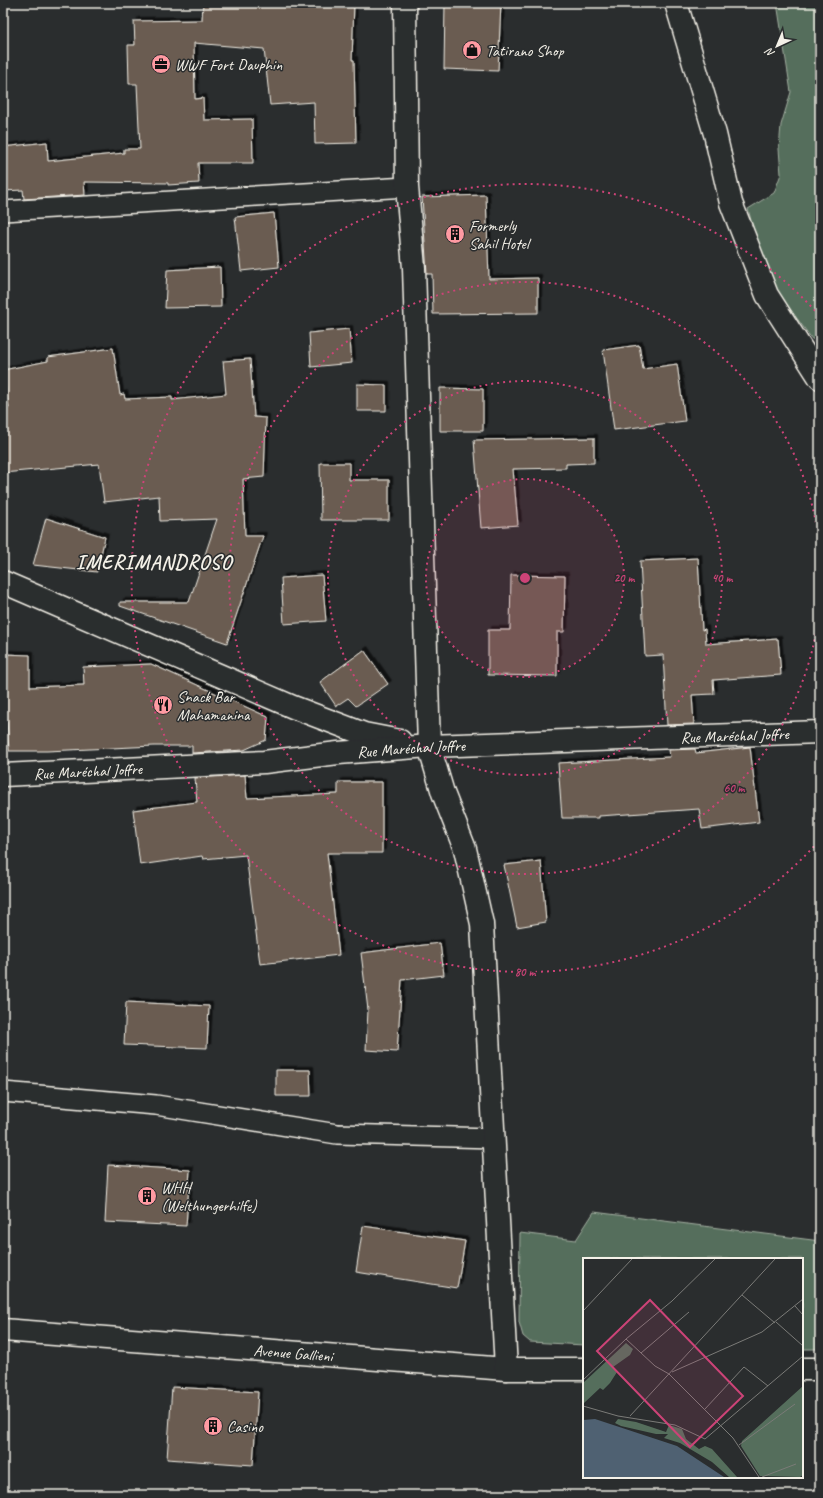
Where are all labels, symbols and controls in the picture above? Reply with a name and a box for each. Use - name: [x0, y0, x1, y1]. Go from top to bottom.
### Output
- north arrow: [757, 26, 797, 66]
- shop icon: Tatirano Shop: [461, 39, 483, 61]
- place label: Tatirano Shop: [486, 41, 564, 61]
- text: N: [761, 44, 777, 61]
- office icon: WWF Fort Dauphin: [150, 53, 172, 75]
- place label: WWF Fort Dauphin: [175, 55, 283, 75]
- place label: Formerly Sahil Hotel: [469, 216, 532, 254]
- building icon: Formerly Sahil Hotel: [444, 223, 466, 245]
- district label: IMERIMANDROSO: [76, 550, 234, 575]
- text: 20 m: [614, 570, 635, 586]
- text: 40 m: [712, 570, 733, 586]
- centre of rings: [518, 571, 532, 585]
- place label: Snack Bar Mahamanina: [177, 687, 251, 725]
- restaurant icon: Snack Bar Mahamanina: [152, 694, 174, 716]
- street label: Rue Maréchal Joffre: [680, 724, 791, 748]
- street label: Rue Maréchal Joffre: [356, 736, 467, 763]
- street label: Rue Maréchal Joffre: [33, 759, 144, 784]
- text: 60 m: [724, 780, 746, 796]
- text: 80 m: [515, 964, 536, 980]
- place label: WHH (Welthungerhilfe): [161, 1178, 257, 1216]
- building icon: WHH (Welthungerhilfe): [136, 1185, 158, 1207]
- inset map: [583, 1258, 803, 1478]
- street label: Avenue Gallieni: [253, 1340, 335, 1367]
- building icon: Casino: [202, 1415, 224, 1437]
- place label: Casino: [227, 1417, 264, 1437]

